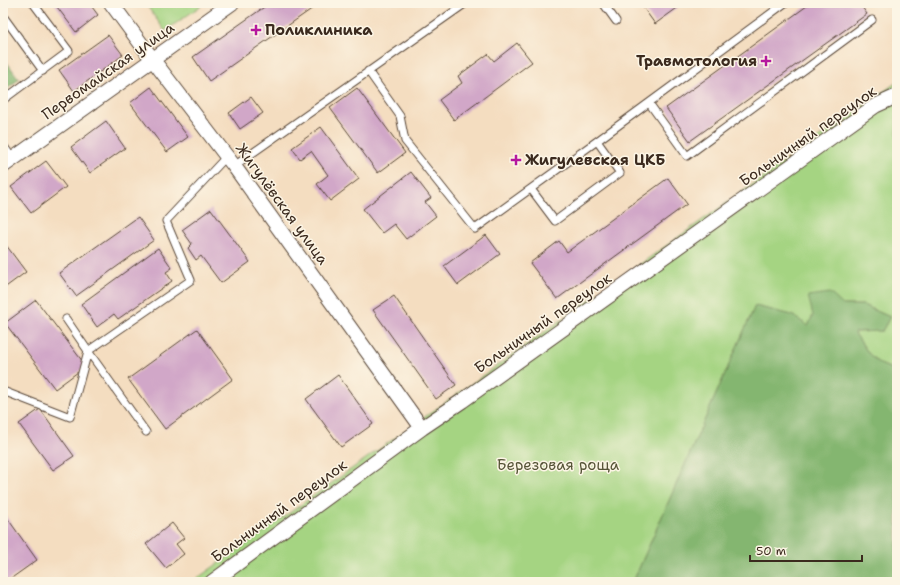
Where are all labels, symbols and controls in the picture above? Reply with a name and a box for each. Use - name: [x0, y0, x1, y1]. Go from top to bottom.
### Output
- street label: Первомайская улица: [38, 17, 179, 124]
- place label: Поликлиника: [265, 20, 373, 40]
- marker: Поликлиника: [250, 24, 262, 36]
- place label: Травмотология: [636, 51, 757, 71]
- marker: Травмотология: [760, 55, 772, 67]
- street label: Больничный переулок: [736, 81, 881, 191]
- street label: Жигулёвская улица: [231, 139, 333, 269]
- place label: Жигулевская ЦКБ: [525, 150, 665, 170]
- marker: Жигулевская ЦКБ: [510, 154, 522, 166]
- street label: Больничный переулок: [471, 268, 616, 378]
- street label: Больничный переулок: [207, 455, 351, 567]
- park label: Березовая роща: [497, 455, 620, 475]
- scale bar: [750, 537, 862, 563]
- text: 50 m: [756, 543, 786, 559]

